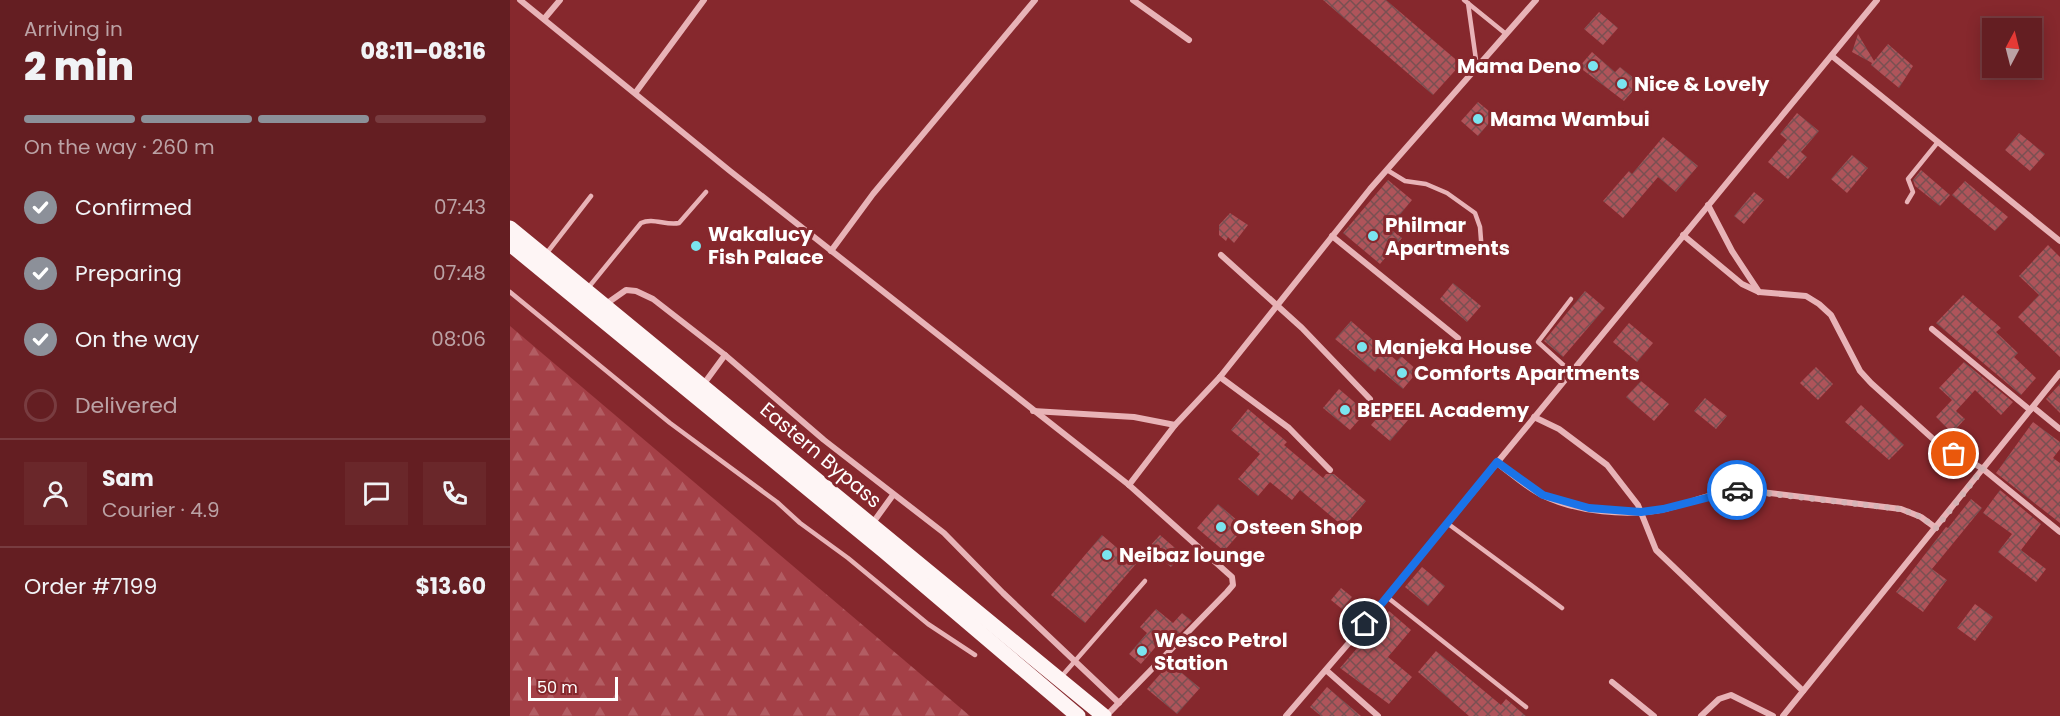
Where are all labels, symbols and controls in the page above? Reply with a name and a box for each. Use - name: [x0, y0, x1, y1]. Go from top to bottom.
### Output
- text: Arriving in: [24, 15, 123, 43]
- north arrow: [1982, 18, 2042, 78]
- map controls: [1982, 18, 2042, 78]
- text: 08:11–08:16: [360, 36, 486, 67]
- text: 2 min: [24, 39, 134, 94]
- place label: Mama Deno: [1457, 52, 1581, 80]
- marker: Mama Deno: [1586, 59, 1600, 73]
- place label: Nice & Lovely: [1634, 70, 1770, 98]
- marker: Nice & Lovely: [1615, 77, 1629, 91]
- place label: Mama Wambui: [1490, 105, 1650, 133]
- marker: Mama Wambui: [1471, 112, 1485, 126]
- text: On the way · 260 m: [24, 133, 214, 161]
- icon: check: [24, 191, 57, 224]
- text: Confirmed: [75, 192, 192, 223]
- text: 07:43: [434, 193, 486, 221]
- place label: Philmar Apartments: [1385, 211, 1510, 262]
- place label: Wakalucy Fish Palace: [708, 220, 824, 271]
- marker: Philmar Apartments: [1366, 229, 1380, 243]
- marker: Wakalucy Fish Palace: [689, 239, 703, 253]
- icon: check: [24, 257, 57, 290]
- text: Preparing: [75, 258, 182, 289]
- text: 07:48: [433, 259, 486, 287]
- icon: check: [24, 323, 57, 356]
- text: On the way: [75, 324, 199, 355]
- text: 08:06: [431, 325, 486, 353]
- place label: Manjeka House: [1374, 333, 1532, 361]
- marker: Manjeka House: [1355, 340, 1369, 354]
- place label: Comforts Apartments: [1414, 359, 1640, 387]
- marker: Comforts Apartments: [1395, 366, 1409, 380]
- text: Delivered: [75, 390, 178, 421]
- street label: Eastern Bypass: [754, 396, 888, 514]
- place label: BEPEEL Academy: [1357, 396, 1529, 424]
- marker: BEPEEL Academy: [1338, 403, 1352, 417]
- pin: [1928, 428, 1979, 479]
- icon: bag: [1937, 437, 1970, 470]
- courier: [1707, 460, 1767, 520]
- button: person: [24, 462, 87, 525]
- button: chat: [345, 462, 408, 525]
- button: phone: [423, 462, 486, 525]
- text: Sam: [102, 463, 154, 494]
- icon: car: [1721, 474, 1754, 507]
- text: Courier · 4.9: [102, 496, 220, 524]
- place label: Osteen Shop: [1233, 513, 1363, 541]
- marker: Osteen Shop: [1214, 520, 1228, 534]
- place label: Neibaz lounge: [1119, 541, 1265, 569]
- marker: Neibaz lounge: [1100, 548, 1114, 562]
- text: Order #7199: [24, 571, 157, 602]
- text: $13.60: [415, 571, 486, 602]
- pin: [1339, 598, 1390, 649]
- icon: home: [1348, 607, 1381, 640]
- place label: Wesco Petrol Station: [1154, 626, 1288, 677]
- marker: Wesco Petrol Station: [1135, 644, 1149, 658]
- scale bar: [528, 674, 618, 702]
- text: 50 m: [537, 676, 578, 699]

